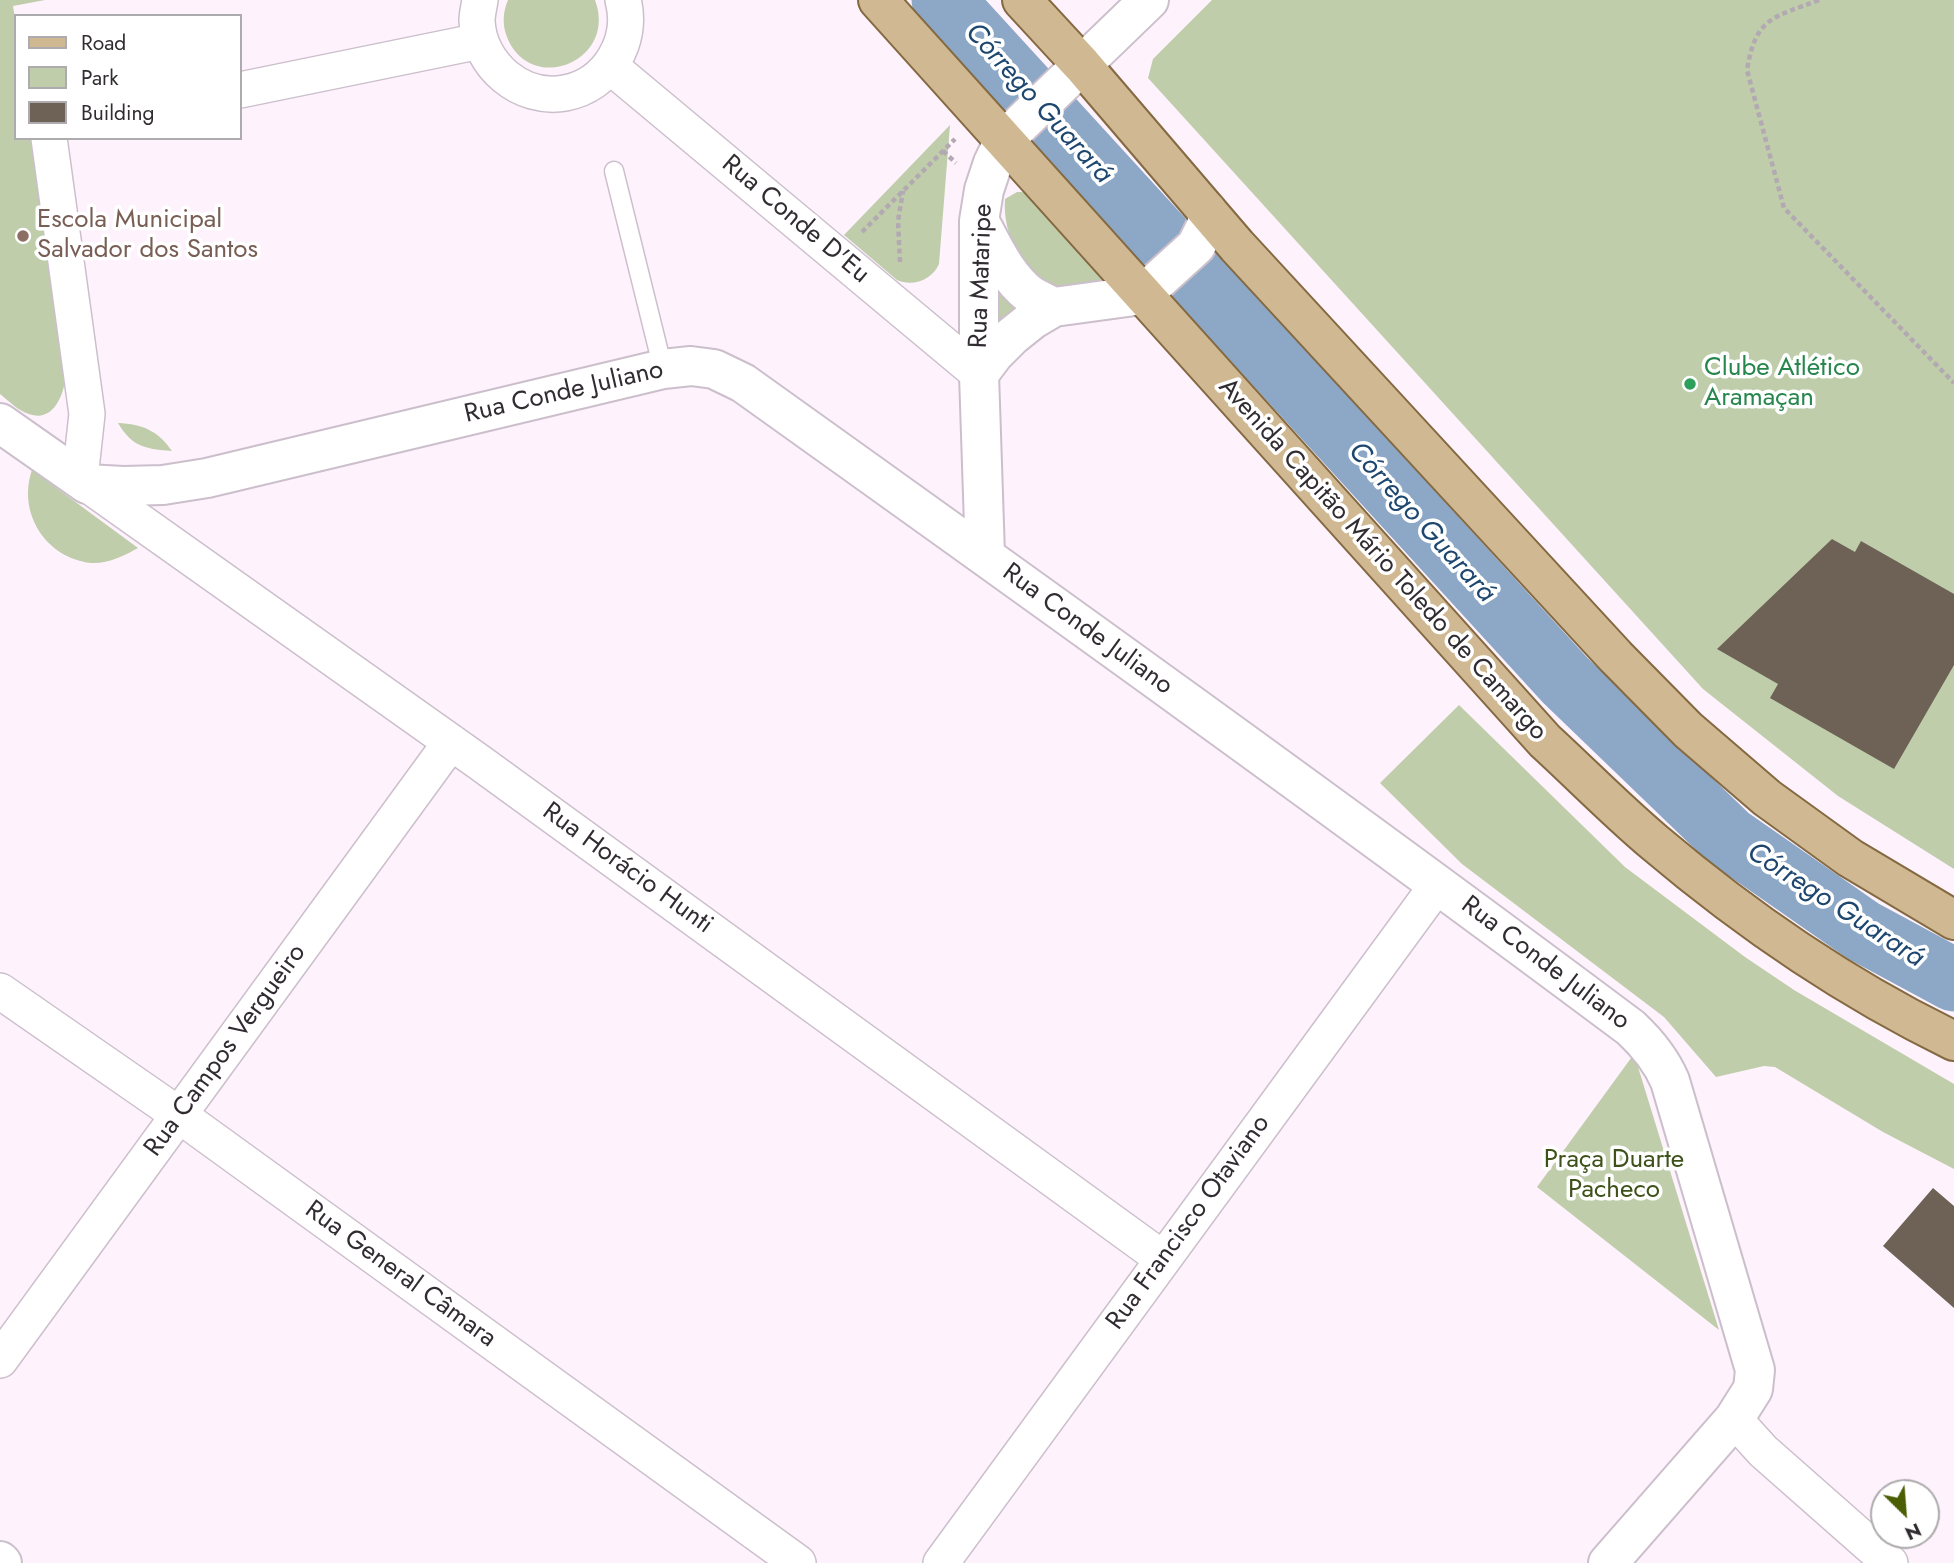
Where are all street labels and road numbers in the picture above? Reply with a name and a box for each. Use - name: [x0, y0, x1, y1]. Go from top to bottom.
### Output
- street label: Rua Conde D'Eu: [715, 149, 875, 291]
- street label: Rua Mataripe: [964, 203, 1000, 349]
- street label: Rua Conde Juliano: [462, 355, 666, 431]
- street label: Avenida Capitão Mário Toledo de Camargo: [1211, 373, 1553, 747]
- street label: Rua Conde Juliano: [996, 558, 1178, 702]
- street label: Rua Horácio Hunti: [536, 797, 718, 941]
- street label: Rua Conde Juliano: [1454, 890, 1636, 1038]
- street label: Rua Campos Vergueiro: [139, 939, 313, 1163]
- street label: Rua Francisco Otaviano: [1101, 1110, 1277, 1336]
- street label: Rua General Câmara: [298, 1195, 502, 1355]

